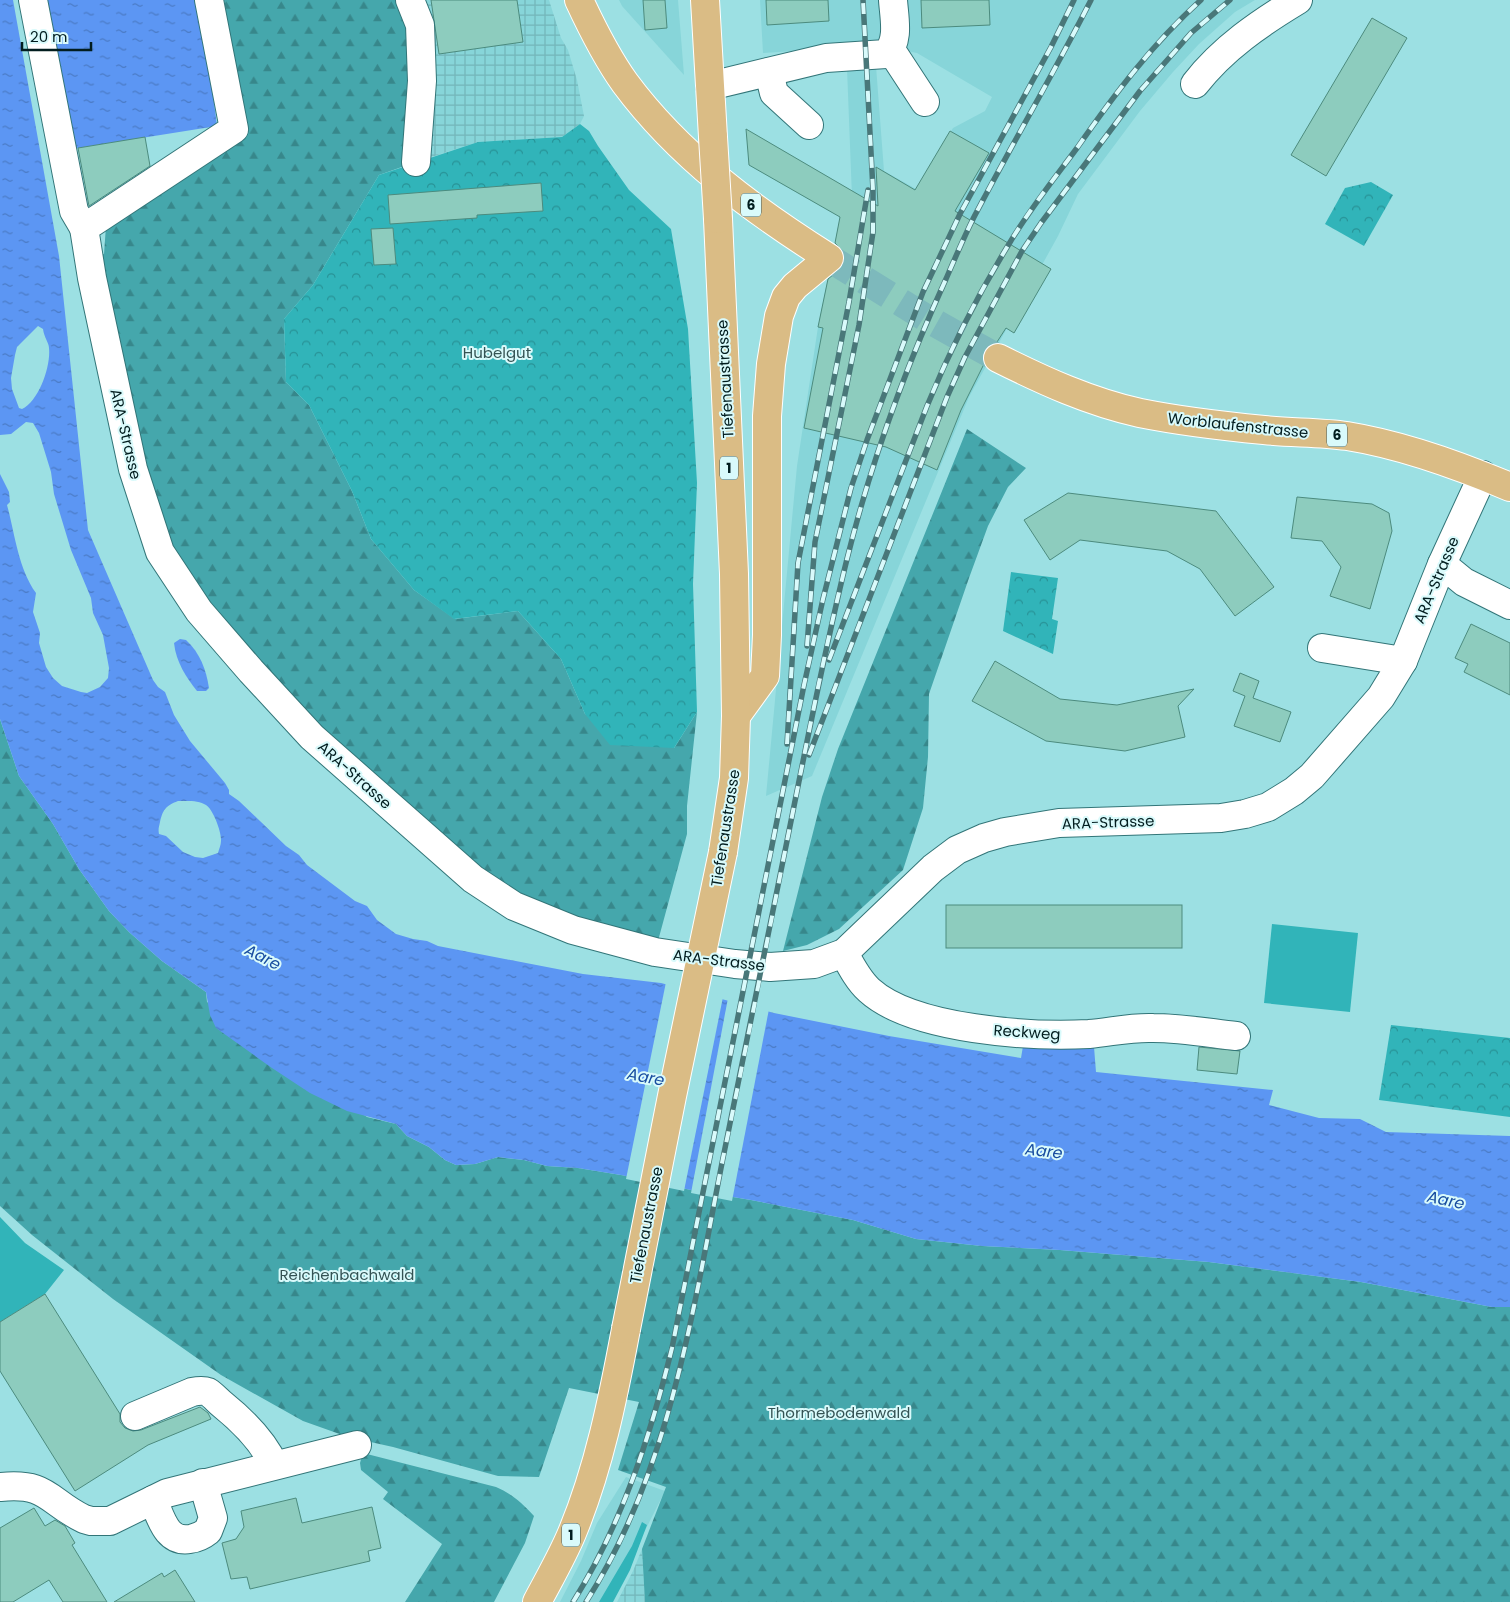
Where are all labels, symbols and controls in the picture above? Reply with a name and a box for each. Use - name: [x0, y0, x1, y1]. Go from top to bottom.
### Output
- scale bar: [22, 20, 91, 52]
- text: 20 m: [30, 26, 68, 47]
- road number: 6: [741, 194, 761, 216]
- street label: Tiefenaustrasse: [711, 319, 739, 439]
- park label: Hubelgut: [463, 342, 531, 363]
- street label: ARA-Strasse: [105, 387, 147, 481]
- street label: Worblaufenstrasse: [1167, 407, 1309, 443]
- road number: 6: [1327, 424, 1347, 446]
- road number: 1: [720, 456, 738, 479]
- street label: ARA-Strasse: [1408, 533, 1464, 627]
- street label: ARA-Strasse: [314, 736, 396, 814]
- street label: Tiefenaustrasse: [705, 768, 745, 888]
- street label: ARA-Strasse: [1061, 810, 1155, 834]
- water label: Aare: [240, 938, 285, 976]
- street label: ARA-Strasse: [672, 944, 766, 976]
- street label: Reckweg: [993, 1019, 1061, 1045]
- water label: Aare: [624, 1062, 667, 1092]
- water label: Aare: [1023, 1137, 1064, 1165]
- street label: Tiefenaustrasse: [624, 1165, 668, 1285]
- water label: Aare: [1424, 1185, 1467, 1215]
- park label: Reichenbachwald: [280, 1264, 414, 1285]
- park label: Thormebodenwald: [768, 1402, 910, 1423]
- road number: 1: [562, 1524, 580, 1546]

